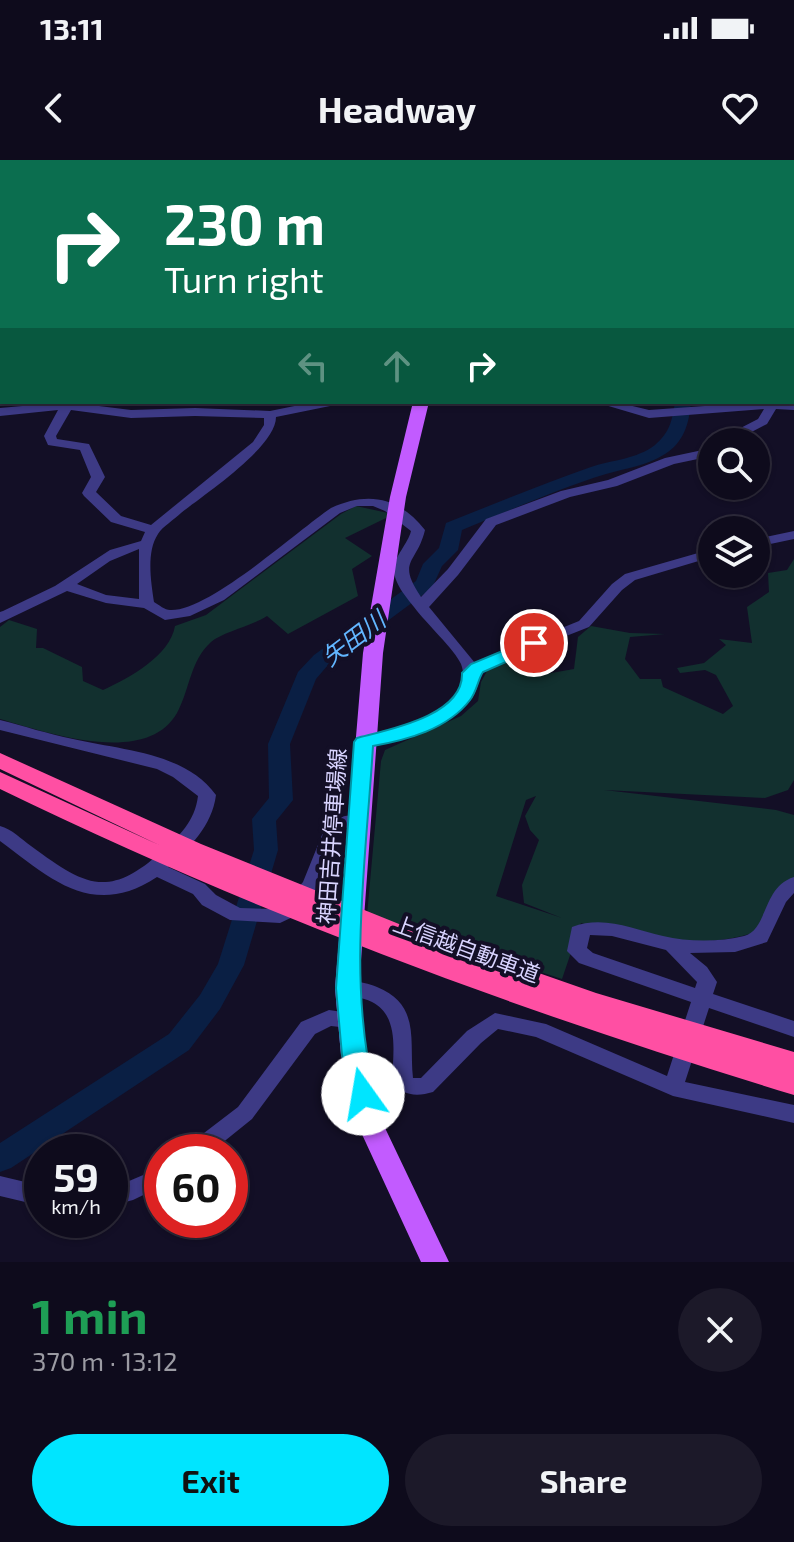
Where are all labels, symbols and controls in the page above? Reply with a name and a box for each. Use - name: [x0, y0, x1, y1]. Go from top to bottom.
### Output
- text: 13:11: [40, 10, 104, 46]
- icon: back: [32, 86, 76, 130]
- icon: heart: [718, 86, 762, 130]
- text: Headway: [318, 87, 476, 130]
- text: 230 m: [164, 189, 325, 256]
- icon: right: [32, 192, 136, 296]
- text: Turn right: [164, 257, 324, 300]
- icon: left: [291, 344, 335, 388]
- icon: ahead: [375, 344, 419, 388]
- icon: right: [459, 344, 503, 388]
- map controls: [698, 428, 770, 588]
- button: search: [698, 428, 770, 500]
- button: layers: [698, 516, 770, 588]
- water label: 矢田川: [316, 603, 393, 671]
- pin: [500, 609, 568, 677]
- icon: arrive: [512, 621, 556, 665]
- street label: 神田吉井停車場線: [312, 747, 350, 925]
- street label: 上信越自動車道: [390, 909, 544, 987]
- position arrow: [321, 1052, 405, 1136]
- speed limit sign: 60: [144, 1134, 248, 1238]
- text: 59: [53, 1152, 99, 1200]
- text: km/h: [51, 1194, 101, 1218]
- text: 1 min: [32, 1286, 148, 1344]
- button: close: [678, 1288, 762, 1372]
- text: 370 m · 13:12: [32, 1345, 178, 1376]
- button: Exit: [32, 1434, 389, 1526]
- button: Share: [405, 1434, 762, 1526]

